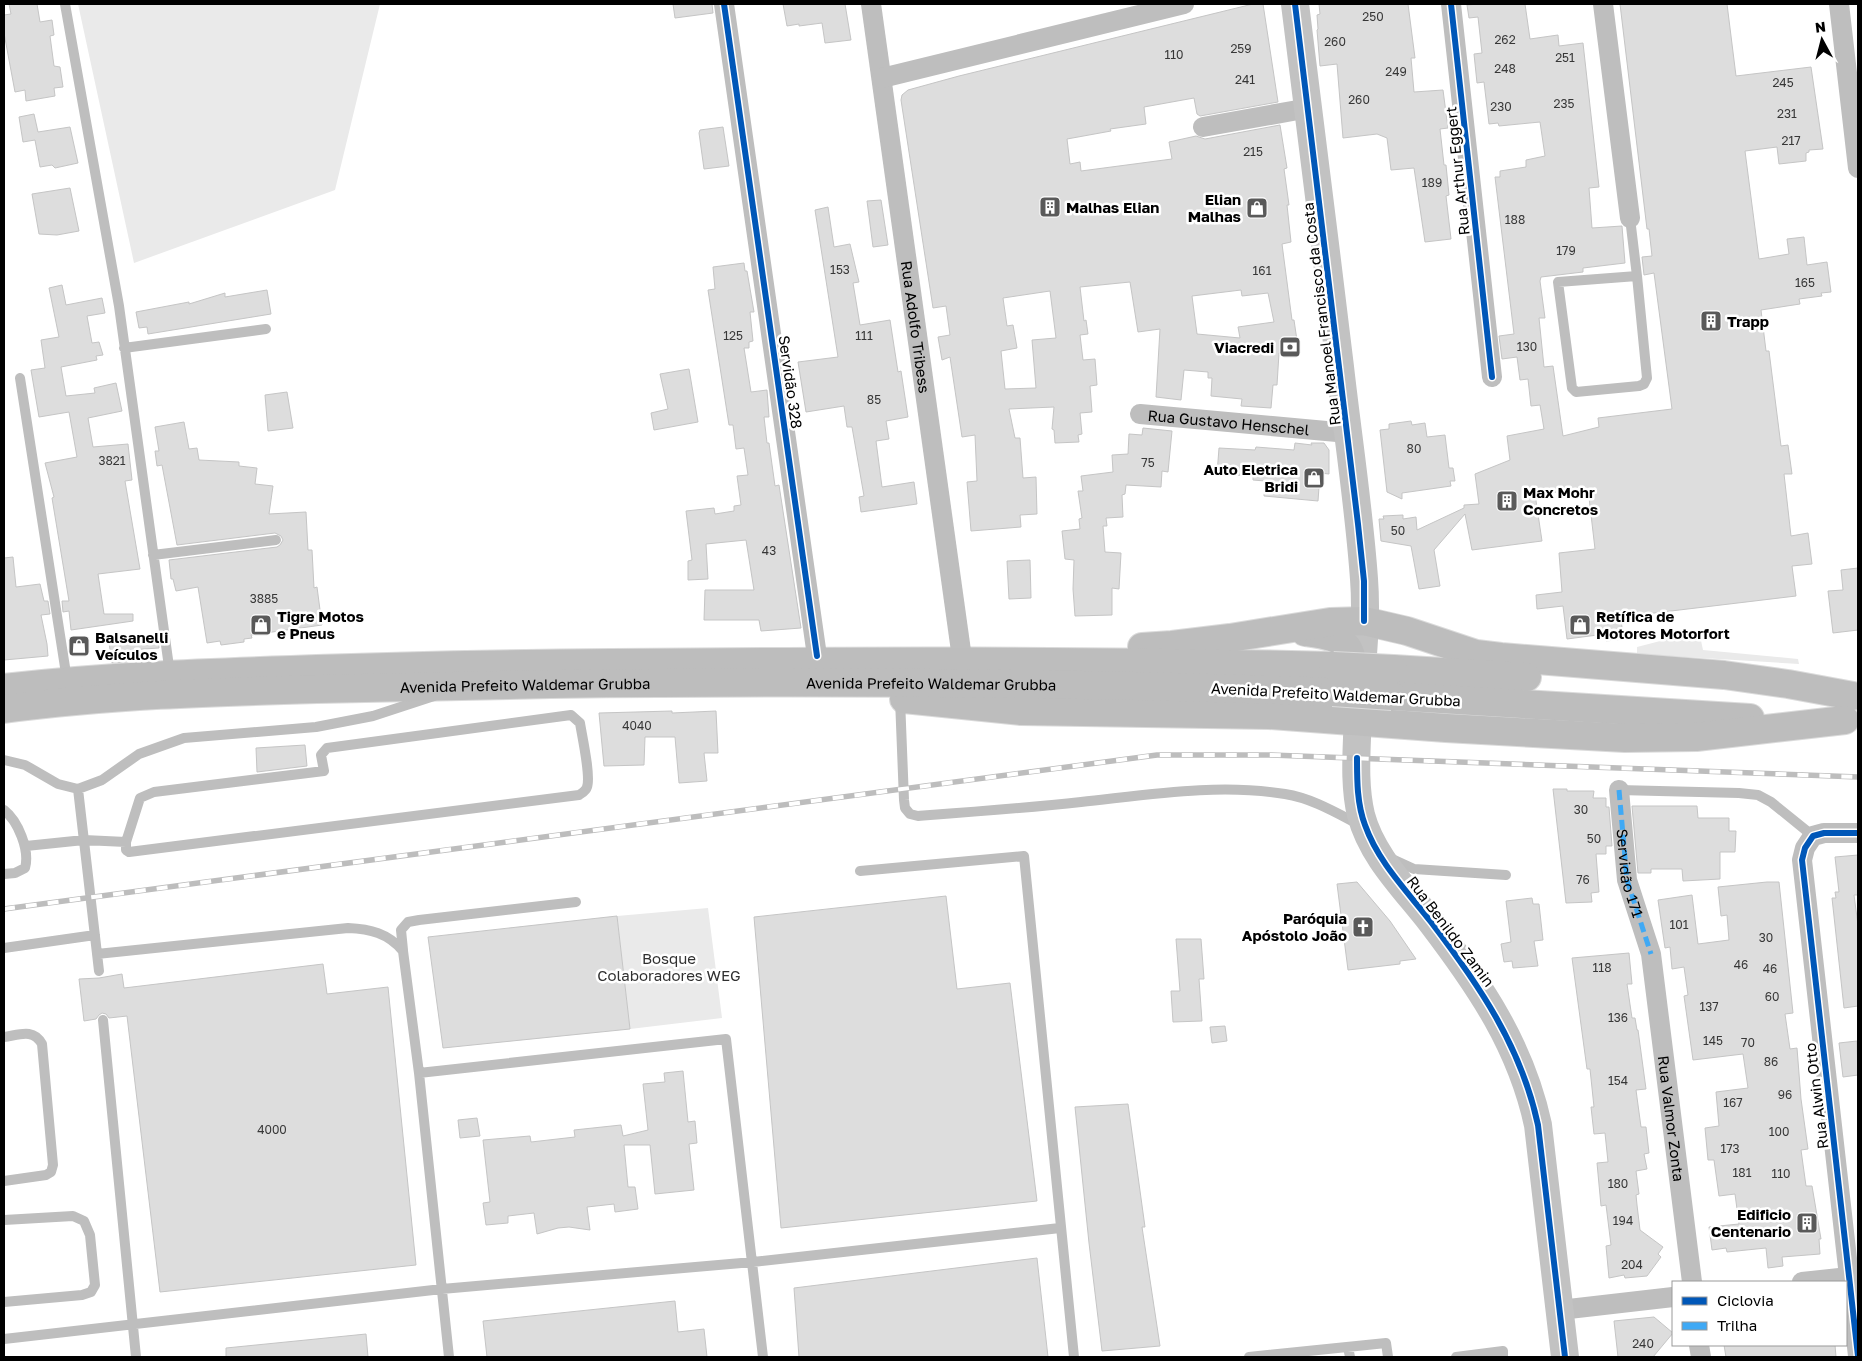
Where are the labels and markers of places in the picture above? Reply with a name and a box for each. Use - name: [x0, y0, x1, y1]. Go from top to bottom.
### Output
- place label: Elian Malhas: [1188, 190, 1241, 225]
- building icon: Malhas Elian: [1038, 195, 1062, 219]
- shop icon: Elian Malhas: [1245, 196, 1269, 220]
- place label: Malhas Elian: [1066, 198, 1159, 216]
- building icon: Trapp: [1699, 309, 1723, 333]
- place label: Trapp: [1727, 312, 1769, 330]
- bank icon: Viacredi: [1278, 335, 1302, 359]
- place label: Viacredi: [1214, 338, 1274, 356]
- place label: Auto Eletrica Bridi: [1204, 460, 1298, 495]
- shop icon: Auto Eletrica Bridi: [1302, 466, 1326, 490]
- place label: Max Mohr Concretos: [1523, 483, 1598, 518]
- building icon: Max Mohr Concretos: [1495, 489, 1519, 513]
- place label: Tigre Motos e Pneus: [277, 607, 364, 642]
- place label: Retífica de Motores Motorfort: [1596, 607, 1730, 642]
- shop icon: Tigre Motos e Pneus: [249, 613, 273, 637]
- shop icon: Retífica de Motores Motorfort: [1568, 613, 1592, 637]
- place label: Balsanelli Veículos: [95, 628, 168, 663]
- shop icon: Balsanelli Veículos: [67, 634, 91, 658]
- place label: Paróquia Apóstolo João: [1242, 909, 1347, 944]
- church icon: Paróquia Apóstolo João: [1351, 915, 1375, 939]
- place label: Edificio Centenario: [1711, 1205, 1791, 1240]
- building icon: Edificio Centenario: [1795, 1211, 1819, 1235]

